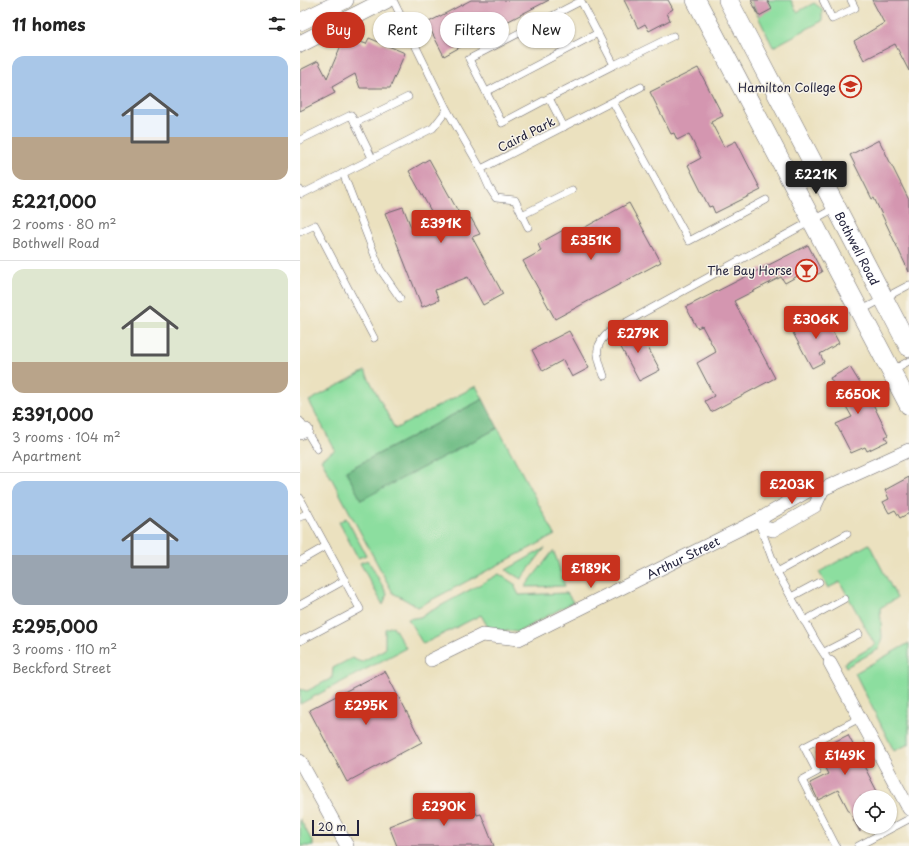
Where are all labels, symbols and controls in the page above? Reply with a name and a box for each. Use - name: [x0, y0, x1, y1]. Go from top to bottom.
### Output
- text: 11 homes: [12, 11, 86, 37]
- chip: Buy: [312, 12, 365, 48]
- chip: Rent: [373, 12, 432, 48]
- chip: Filters: [440, 12, 509, 48]
- chip: New: [517, 12, 575, 48]
- icon: filters: [266, 13, 288, 35]
- school or university icon: Hamilton College: [838, 74, 864, 100]
- place label: Hamilton College: [738, 78, 836, 96]
- icon: home: [114, 82, 186, 154]
- street label: Caird Park: [494, 112, 558, 156]
- pin: £221K: [788, 161, 844, 195]
- text: £221K: [795, 164, 837, 183]
- text: £221,000: [12, 188, 96, 214]
- street label: Bothwell Road: [831, 208, 884, 288]
- pin: £391K: [413, 210, 469, 244]
- text: £391K: [421, 213, 461, 232]
- text: 2 rooms · 80 m²: [12, 214, 117, 233]
- pin: £351K: [563, 227, 619, 261]
- text: £351K: [571, 230, 611, 249]
- text: Bothwell Road: [12, 233, 100, 252]
- bar icon: The Bay Horse: [794, 257, 820, 283]
- place label: The Bay Horse: [707, 261, 792, 279]
- icon: home: [114, 295, 186, 367]
- pin: £306K: [788, 306, 844, 340]
- text: £306K: [793, 309, 839, 328]
- pin: £279K: [610, 320, 666, 354]
- text: £279K: [617, 323, 659, 342]
- pin: £650K: [830, 381, 886, 415]
- text: £650K: [835, 384, 881, 403]
- text: £391,000: [12, 401, 94, 427]
- text: 3 rooms · 104 m²: [12, 427, 121, 446]
- text: Apartment: [12, 446, 81, 465]
- pin: £203K: [764, 471, 820, 505]
- text: £203K: [770, 474, 814, 493]
- icon: home: [114, 507, 186, 579]
- street label: Arthur Street: [643, 531, 723, 583]
- pin: £189K: [563, 555, 619, 589]
- text: £189K: [571, 558, 611, 577]
- text: £295,000: [12, 613, 98, 639]
- text: 3 rooms · 110 m²: [12, 639, 117, 658]
- text: Beckford Street: [12, 658, 111, 677]
- pin: £295K: [338, 692, 394, 726]
- text: £295K: [344, 695, 388, 714]
- pin: £149K: [817, 742, 873, 776]
- text: £149K: [825, 745, 865, 764]
- map controls: [853, 790, 897, 834]
- button: locate: [853, 790, 897, 834]
- pin: £290K: [416, 793, 472, 827]
- text: £290K: [422, 796, 466, 815]
- scale bar: [312, 818, 359, 837]
- text: 20 m: [318, 818, 346, 835]

